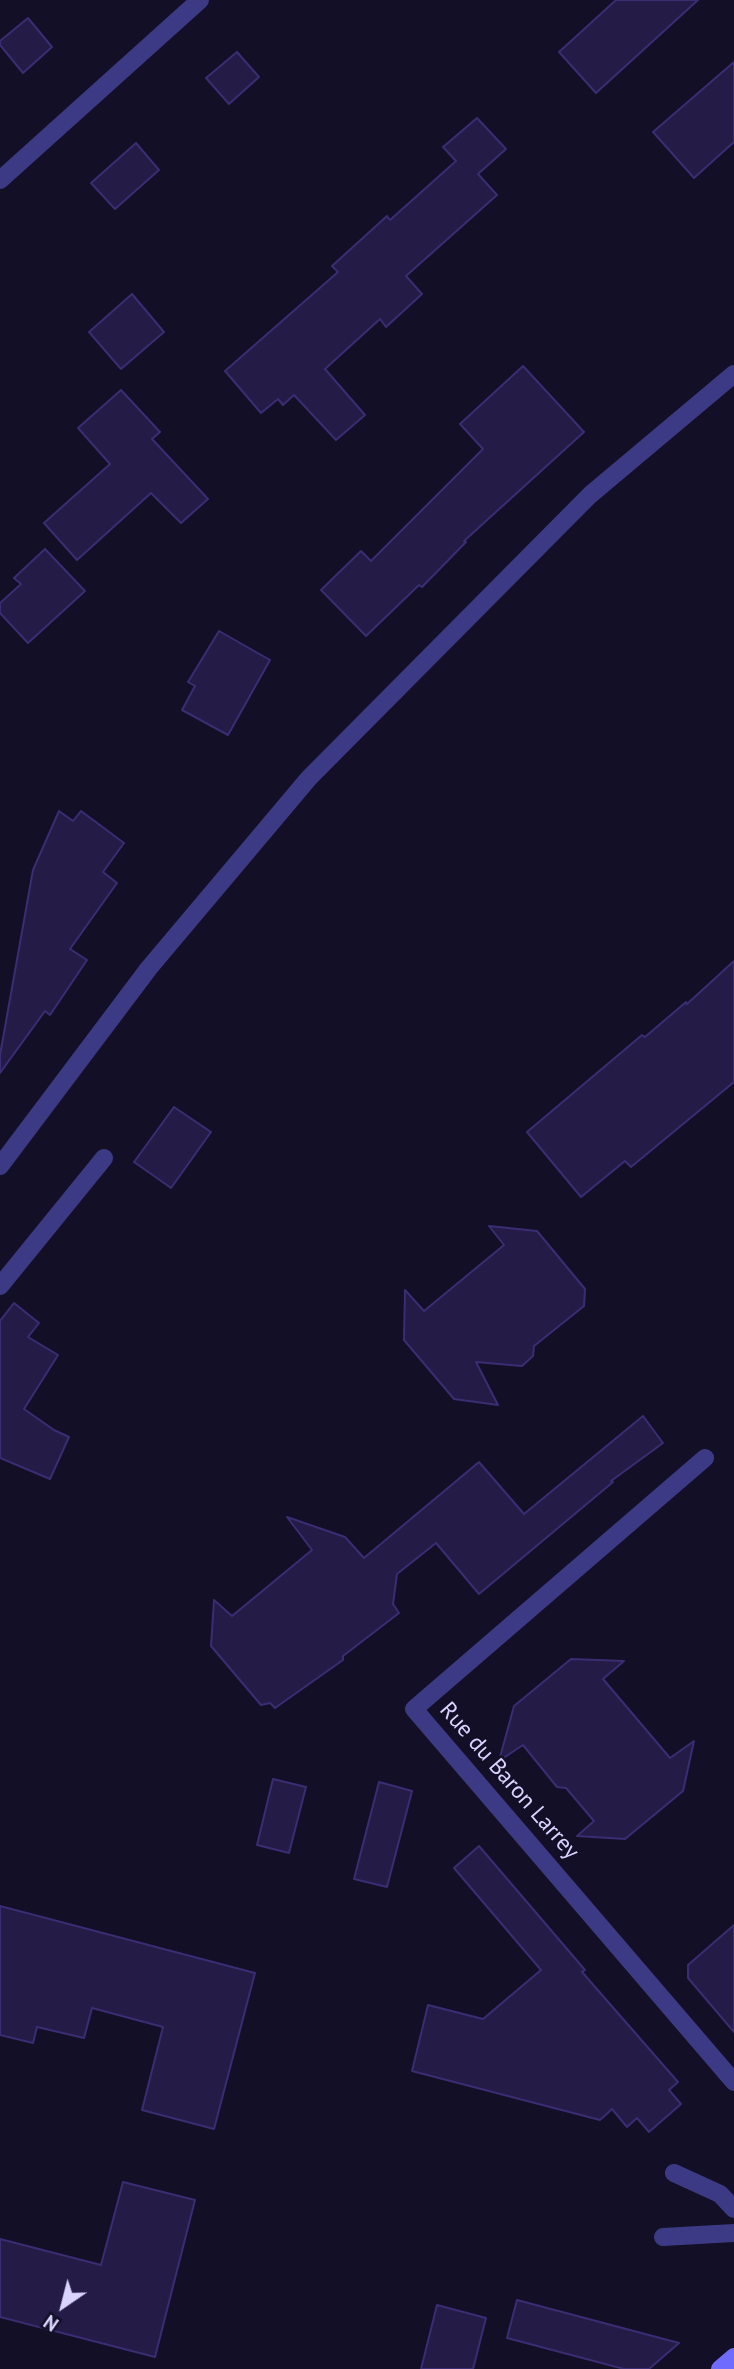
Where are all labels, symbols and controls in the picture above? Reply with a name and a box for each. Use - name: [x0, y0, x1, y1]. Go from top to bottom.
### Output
- street label: Rue du Baron Larrey: [433, 1697, 585, 1865]
- north arrow: [28, 2271, 98, 2341]
- text: N: [39, 2310, 63, 2337]

